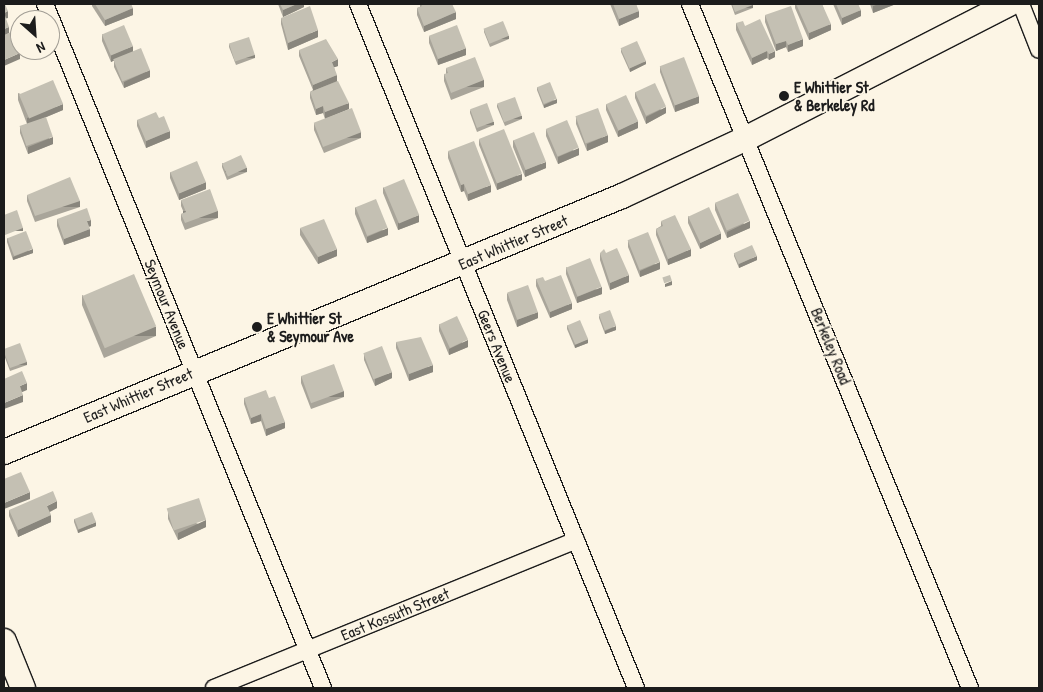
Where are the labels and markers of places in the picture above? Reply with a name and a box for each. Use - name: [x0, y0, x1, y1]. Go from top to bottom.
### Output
- place label: E Whittier St & Berkeley Rd: [794, 77, 874, 115]
- marker: E Whittier St & Berkeley Rd: [778, 90, 790, 102]
- place label: E Whittier St & Seymour Ave: [267, 308, 354, 346]
- marker: E Whittier St & Seymour Ave: [251, 321, 263, 333]

